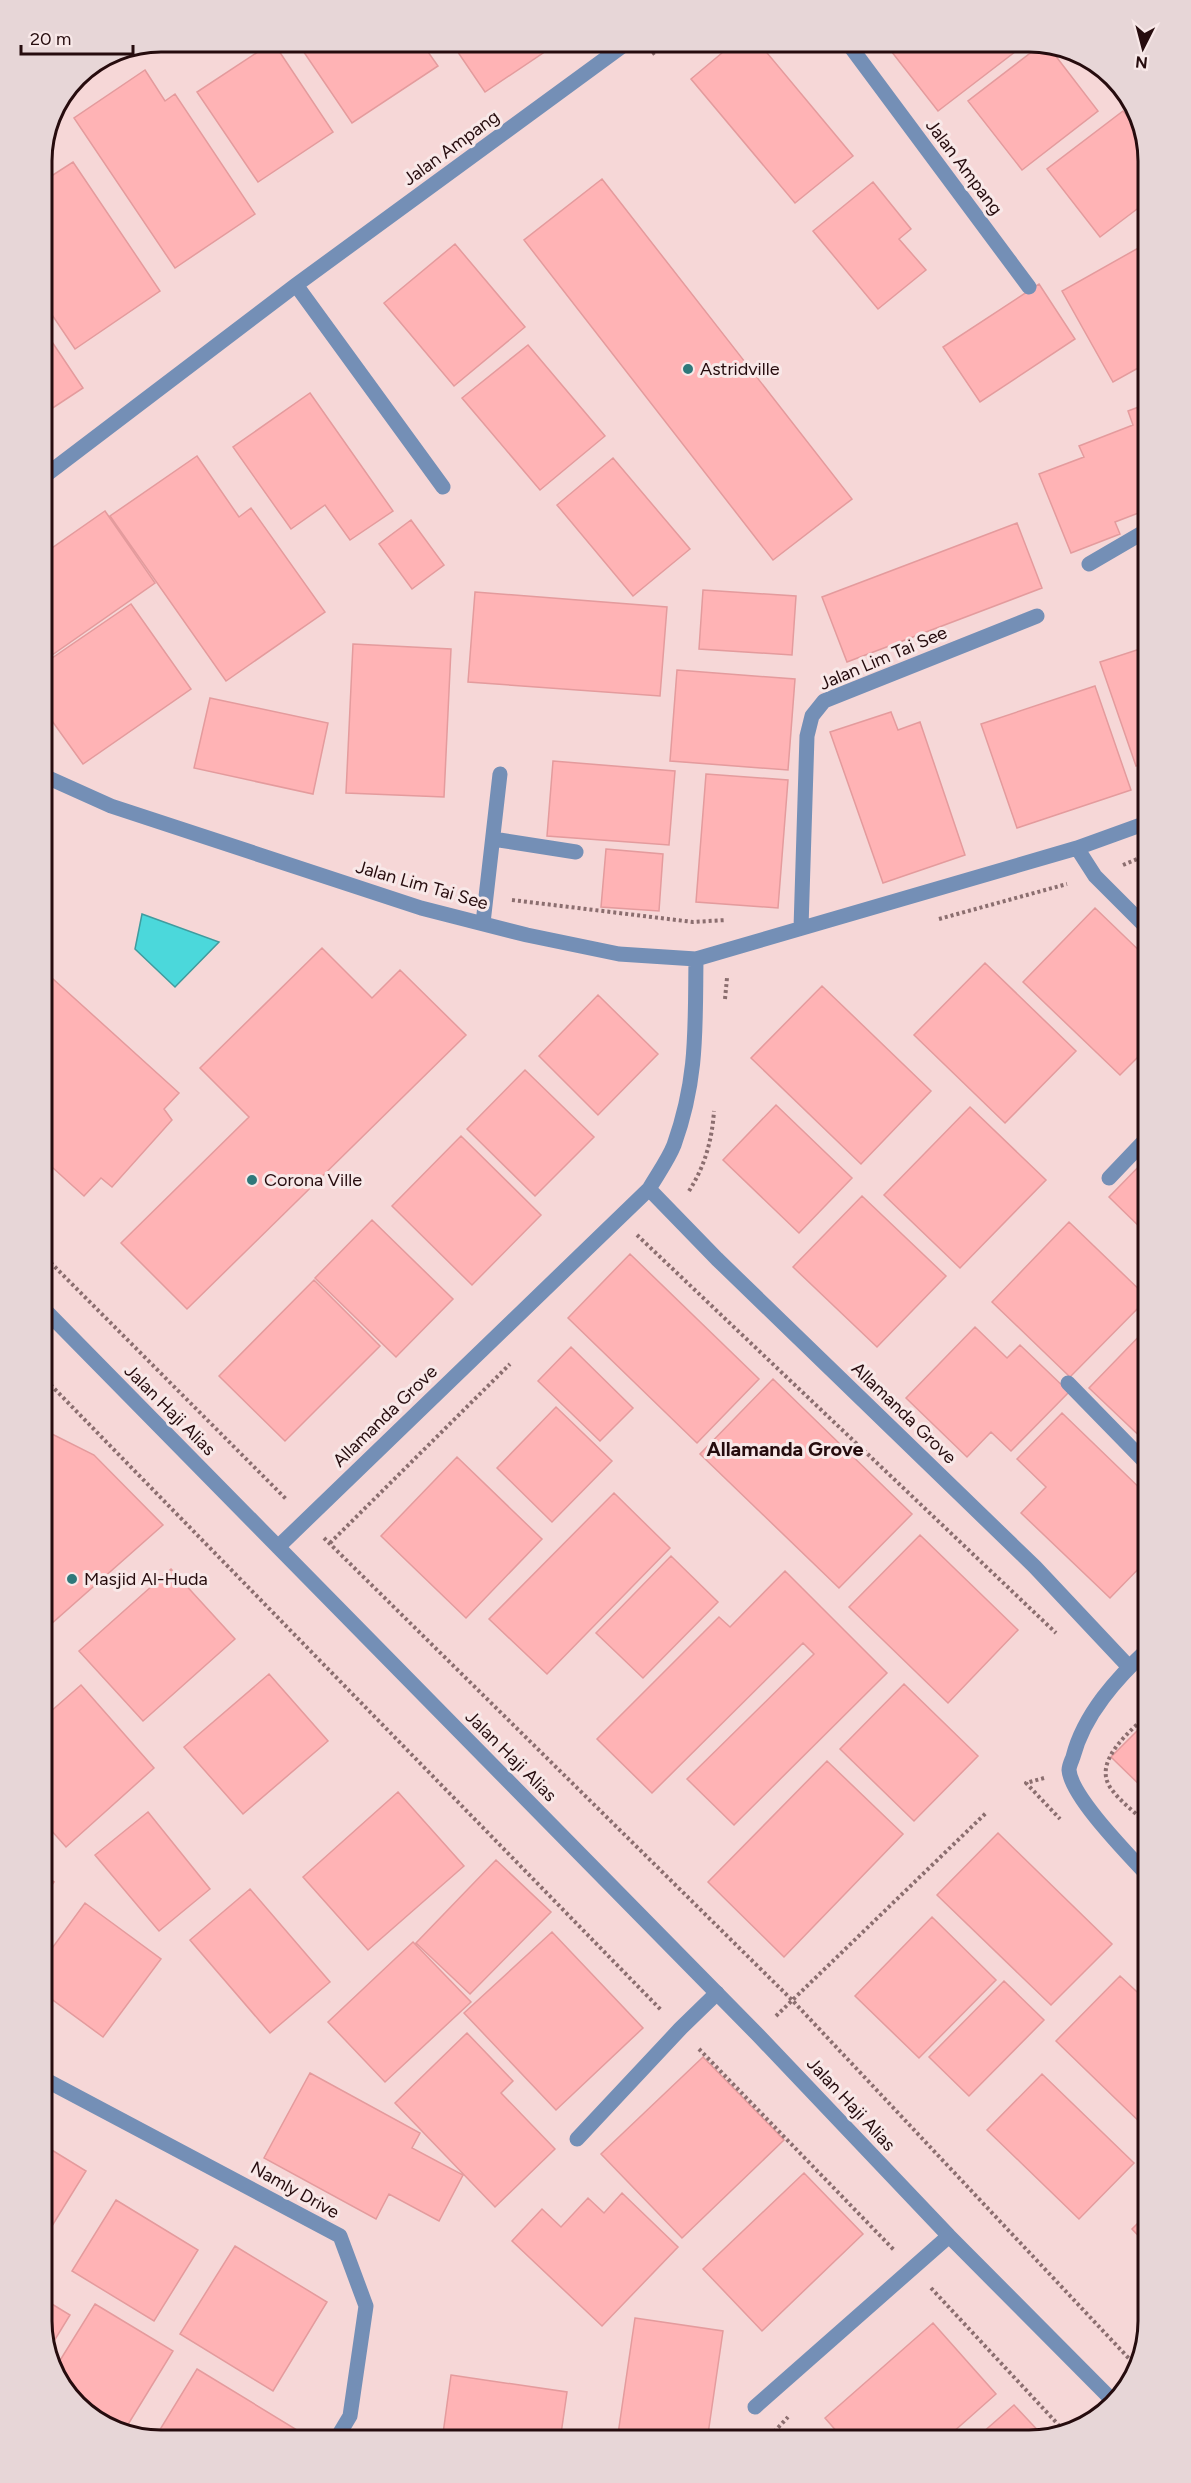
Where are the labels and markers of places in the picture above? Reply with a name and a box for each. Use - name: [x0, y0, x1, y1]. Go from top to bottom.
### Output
- place label: Astridville: [700, 358, 780, 380]
- marker: Astridville: [681, 362, 695, 376]
- place label: Corona Ville: [264, 1169, 362, 1191]
- marker: Corona Ville: [245, 1173, 259, 1187]
- place label: Masjid Al-Huda: [84, 1568, 208, 1590]
- marker: Masjid Al-Huda: [65, 1572, 79, 1586]

